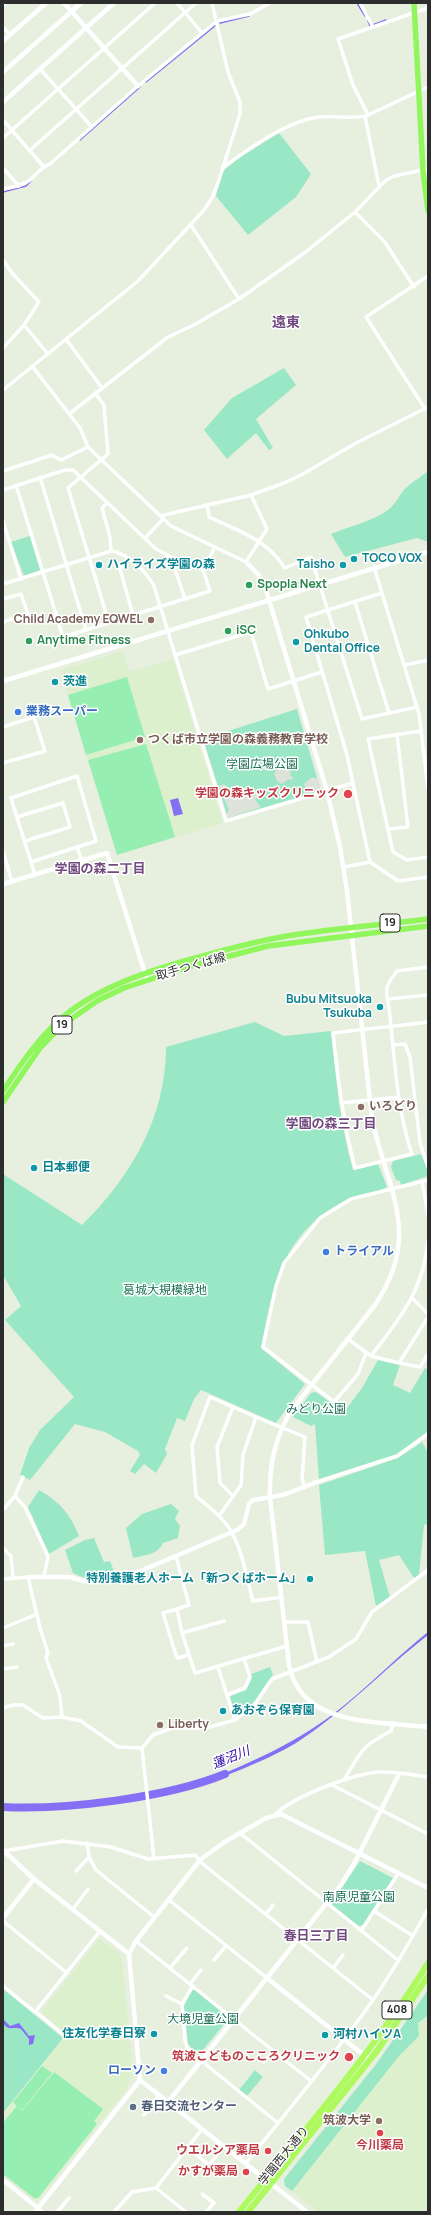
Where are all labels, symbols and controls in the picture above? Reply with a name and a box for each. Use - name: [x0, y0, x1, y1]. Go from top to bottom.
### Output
- district label: 遠東: [272, 315, 300, 331]
- place label: TOCO VOX: [362, 552, 422, 566]
- marker: TOCO VOX: [349, 554, 359, 564]
- place label: ハイライズ学園の森: [107, 558, 215, 572]
- place label: Taisho: [297, 558, 335, 572]
- marker: ハイライズ学園の森: [94, 560, 104, 570]
- marker: Taisho: [338, 560, 348, 570]
- place label: Spopla Next: [257, 578, 327, 592]
- marker: Spopla Next: [244, 580, 254, 590]
- place label: Child Academy EQWEL: [14, 613, 143, 627]
- marker: Child Academy EQWEL: [146, 615, 156, 625]
- place label: iSC: [236, 624, 256, 638]
- marker: iSC: [223, 626, 233, 636]
- place label: Ohkubo Dental Office: [304, 628, 380, 656]
- place label: Anytime Fitness: [37, 634, 131, 648]
- marker: Anytime Fitness: [24, 636, 34, 646]
- marker: Ohkubo Dental Office: [291, 637, 301, 647]
- place label: 茨進: [63, 675, 87, 689]
- marker: 茨進: [50, 677, 60, 687]
- place label: 業務スーパー: [26, 705, 98, 719]
- marker: 業務スーパー: [13, 707, 23, 717]
- place label: つくば市立学園の森義務教育学校: [148, 733, 328, 747]
- marker: つくば市立学園の森義務教育学校: [135, 735, 145, 745]
- park label: 学園広場公園: [226, 758, 298, 772]
- place label: 学園の森キッズクリニック: [195, 787, 339, 801]
- marker: 学園の森キッズクリニック: [342, 788, 354, 800]
- district label: 学園の森二丁目: [55, 861, 145, 877]
- road number: 19: [380, 914, 400, 932]
- street label: 取手つくば線: [154, 950, 228, 984]
- place label: Bubu Mitsuoka Tsukuba: [286, 993, 372, 1021]
- marker: Bubu Mitsuoka Tsukuba: [375, 1002, 385, 1012]
- road number: 19: [52, 1016, 72, 1034]
- place label: いろどり: [369, 1100, 417, 1114]
- marker: いろどり: [356, 1102, 366, 1112]
- district label: 学園の森三丁目: [286, 1116, 376, 1132]
- place label: 日本郵便: [42, 1161, 90, 1175]
- marker: 日本郵便: [29, 1163, 39, 1173]
- place label: トライアル: [334, 1245, 394, 1259]
- marker: トライアル: [321, 1247, 331, 1257]
- park label: 葛城大規模緑地: [123, 1284, 207, 1298]
- park label: みどり公園: [286, 1403, 346, 1417]
- place label: 特別養護老人ホーム「新つくばホーム」: [86, 1572, 302, 1586]
- marker: 特別養護老人ホーム「新つくばホーム」: [305, 1574, 315, 1584]
- place label: あおぞら保育園: [231, 1704, 315, 1718]
- marker: あおぞら保育園: [218, 1706, 228, 1716]
- place label: Liberty: [168, 1718, 209, 1732]
- marker: Liberty: [155, 1720, 165, 1730]
- water label: 蓮沼川: [210, 1743, 252, 1773]
- park label: 南原児童公園: [323, 1891, 395, 1905]
- district label: 春日三丁目: [284, 1928, 348, 1944]
- road number: 408: [382, 2001, 412, 2019]
- park label: 大境児童公園: [167, 2013, 239, 2027]
- place label: 住友化学春日寮: [62, 2027, 146, 2041]
- place label: 河村ハイツA: [333, 2028, 401, 2042]
- marker: 住友化学春日寮: [149, 2029, 159, 2039]
- marker: 河村ハイツA: [320, 2030, 330, 2040]
- place label: 筑波こどものこころクリニック: [172, 2050, 340, 2064]
- marker: 筑波こどものこころクリニック: [343, 2051, 355, 2063]
- place label: ローソン: [108, 2064, 156, 2078]
- marker: ローソン: [159, 2066, 169, 2076]
- place label: 春日交流センター: [141, 2100, 237, 2114]
- marker: 春日交流センター: [128, 2102, 138, 2112]
- place label: 筑波大学: [323, 2114, 371, 2128]
- marker: 筑波大学: [374, 2116, 384, 2126]
- street label: 学園西大通り: [256, 2123, 312, 2189]
- marker: 今川薬局: [375, 2128, 385, 2138]
- place label: 今川薬局: [356, 2139, 404, 2153]
- place label: ウエルシア薬局: [176, 2144, 260, 2158]
- marker: ウエルシア薬局: [263, 2146, 273, 2156]
- place label: かすが薬局: [178, 2165, 238, 2179]
- marker: かすが薬局: [241, 2167, 251, 2177]

